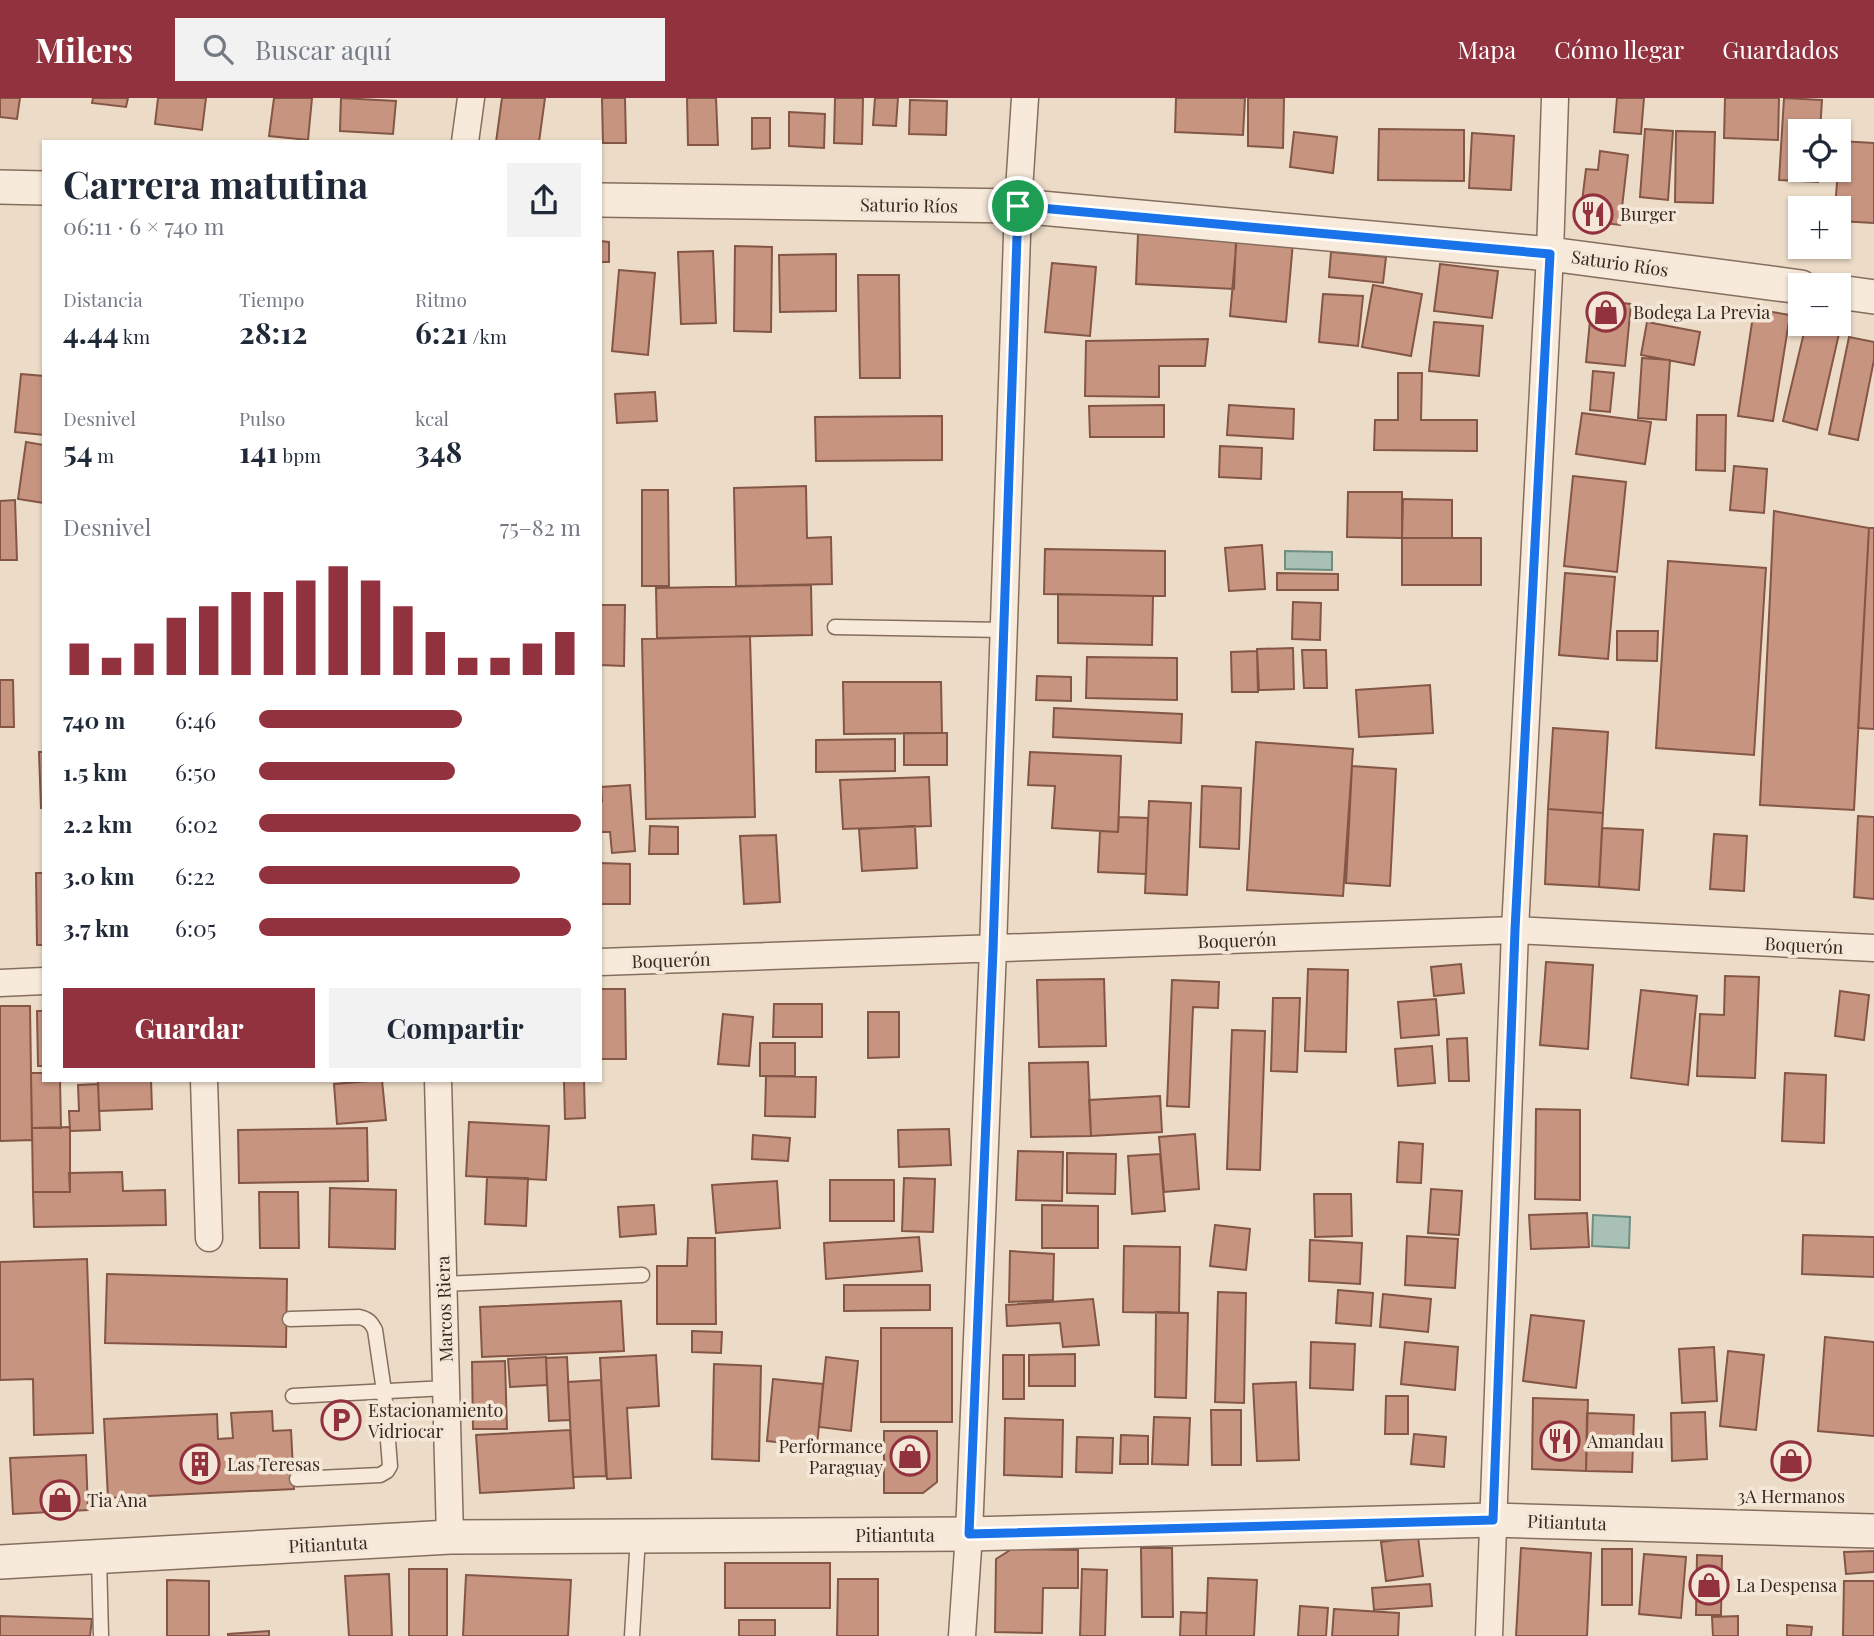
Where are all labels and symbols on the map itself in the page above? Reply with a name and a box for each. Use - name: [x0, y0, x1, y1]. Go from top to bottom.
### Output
- pin: [988, 176, 1048, 236]
- street label: Saturio Ríos: [860, 192, 958, 218]
- restaurant icon: Burger: [1572, 193, 1614, 235]
- place label: Burger: [1620, 202, 1676, 226]
- street label: Saturio Ríos: [1570, 244, 1670, 282]
- shop icon: Bodega La Previa: [1585, 291, 1627, 333]
- place label: Bodega La Previa: [1633, 300, 1770, 324]
- street label: Boquerón: [1197, 927, 1277, 953]
- street label: Boquerón: [1764, 931, 1844, 959]
- street label: Boquerón: [631, 947, 711, 973]
- street label: Marcos Riera: [430, 1255, 458, 1363]
- place label: Estacionamiento Vidriocar: [367, 1398, 503, 1443]
- parking icon: Estacionamiento Vidriocar: [320, 1399, 362, 1441]
- restaurant icon: Amandau: [1539, 1420, 1581, 1462]
- place label: Amandau: [1586, 1429, 1664, 1453]
- place label: Performance Paraguay: [779, 1434, 883, 1479]
- shop icon: Performance Paraguay: [889, 1435, 931, 1477]
- shop icon: 3A Hermanos: [1770, 1440, 1812, 1482]
- building icon: Las Teresas: [179, 1443, 221, 1485]
- place label: Las Teresas: [227, 1452, 320, 1476]
- shop icon: Tia Ana: [39, 1479, 81, 1521]
- place label: 3A Hermanos: [1737, 1484, 1845, 1508]
- place label: Tia Ana: [87, 1488, 147, 1512]
- street label: Pitiantuta: [1527, 1509, 1607, 1535]
- street label: Pitiantuta: [855, 1523, 935, 1547]
- street label: Pitiantuta: [288, 1530, 368, 1558]
- shop icon: La Despensa: [1688, 1564, 1730, 1606]
- place label: La Despensa: [1736, 1573, 1837, 1597]

